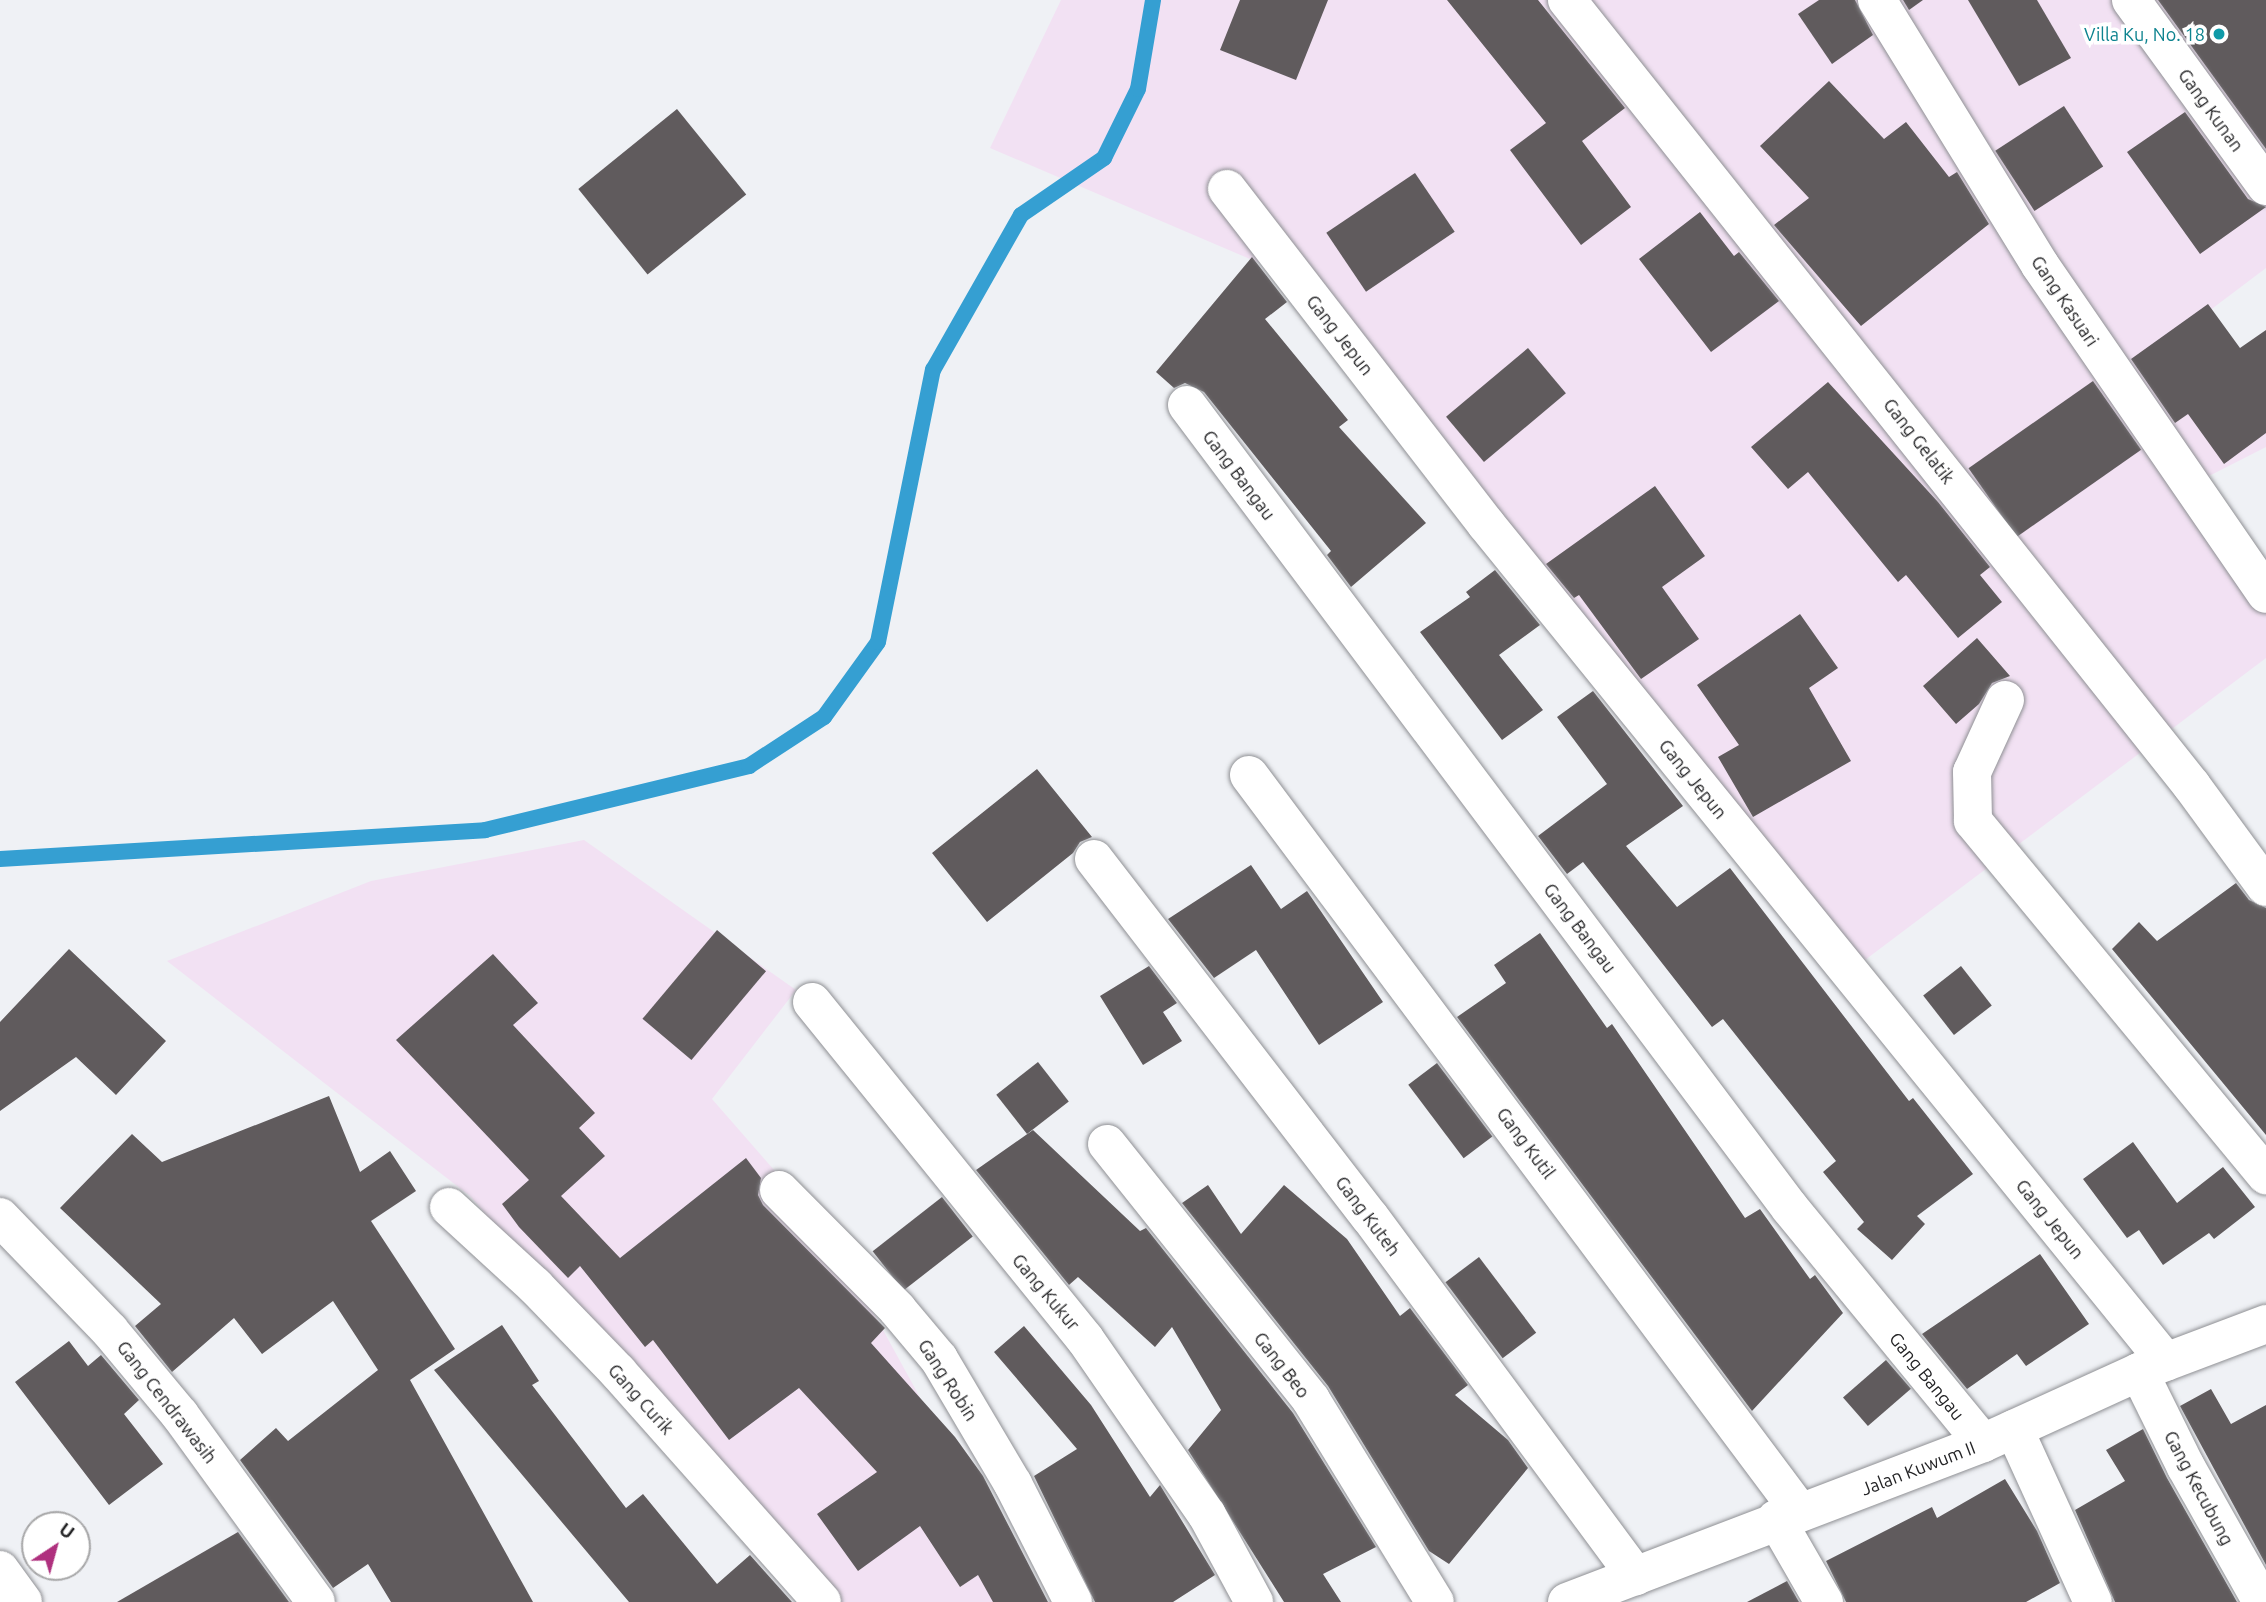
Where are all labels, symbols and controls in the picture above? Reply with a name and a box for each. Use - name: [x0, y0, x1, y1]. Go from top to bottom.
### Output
- place label: Villa Ku, No. 18: [2084, 23, 2205, 45]
- marker: Villa Ku, No. 18: [2211, 26, 2227, 42]
- street label: Gang Kunan: [2174, 64, 2248, 156]
- street label: Gang Kasuari: [2027, 252, 2103, 350]
- street label: Gang Jepun: [1302, 291, 1378, 379]
- street label: Gang Gelatik: [1879, 394, 1959, 488]
- street label: Gang Bangau: [1198, 426, 1280, 524]
- street label: Gang Jepun: [1654, 735, 1732, 823]
- street label: Gang Bangau: [1539, 879, 1621, 977]
- street label: Gang Kutil: [1492, 1103, 1560, 1183]
- street label: Gang Kuteh: [1331, 1172, 1405, 1260]
- street label: Gang Jepun: [2011, 1175, 2089, 1263]
- street label: Gang Kukur: [1008, 1249, 1084, 1335]
- street label: Gang Beo: [1250, 1328, 1314, 1402]
- street label: Gang Bangau: [1885, 1328, 1969, 1424]
- street label: Gang Robin: [914, 1335, 982, 1425]
- street label: Gang Cendrawasih: [112, 1336, 222, 1468]
- street label: Gang Curik: [604, 1359, 678, 1439]
- street label: Gang Kecubung: [2160, 1427, 2238, 1549]
- street label: Jalan Kuwum II: [1858, 1436, 1978, 1500]
- north arrow: [21, 1511, 91, 1581]
- text: U: [55, 1518, 79, 1543]

